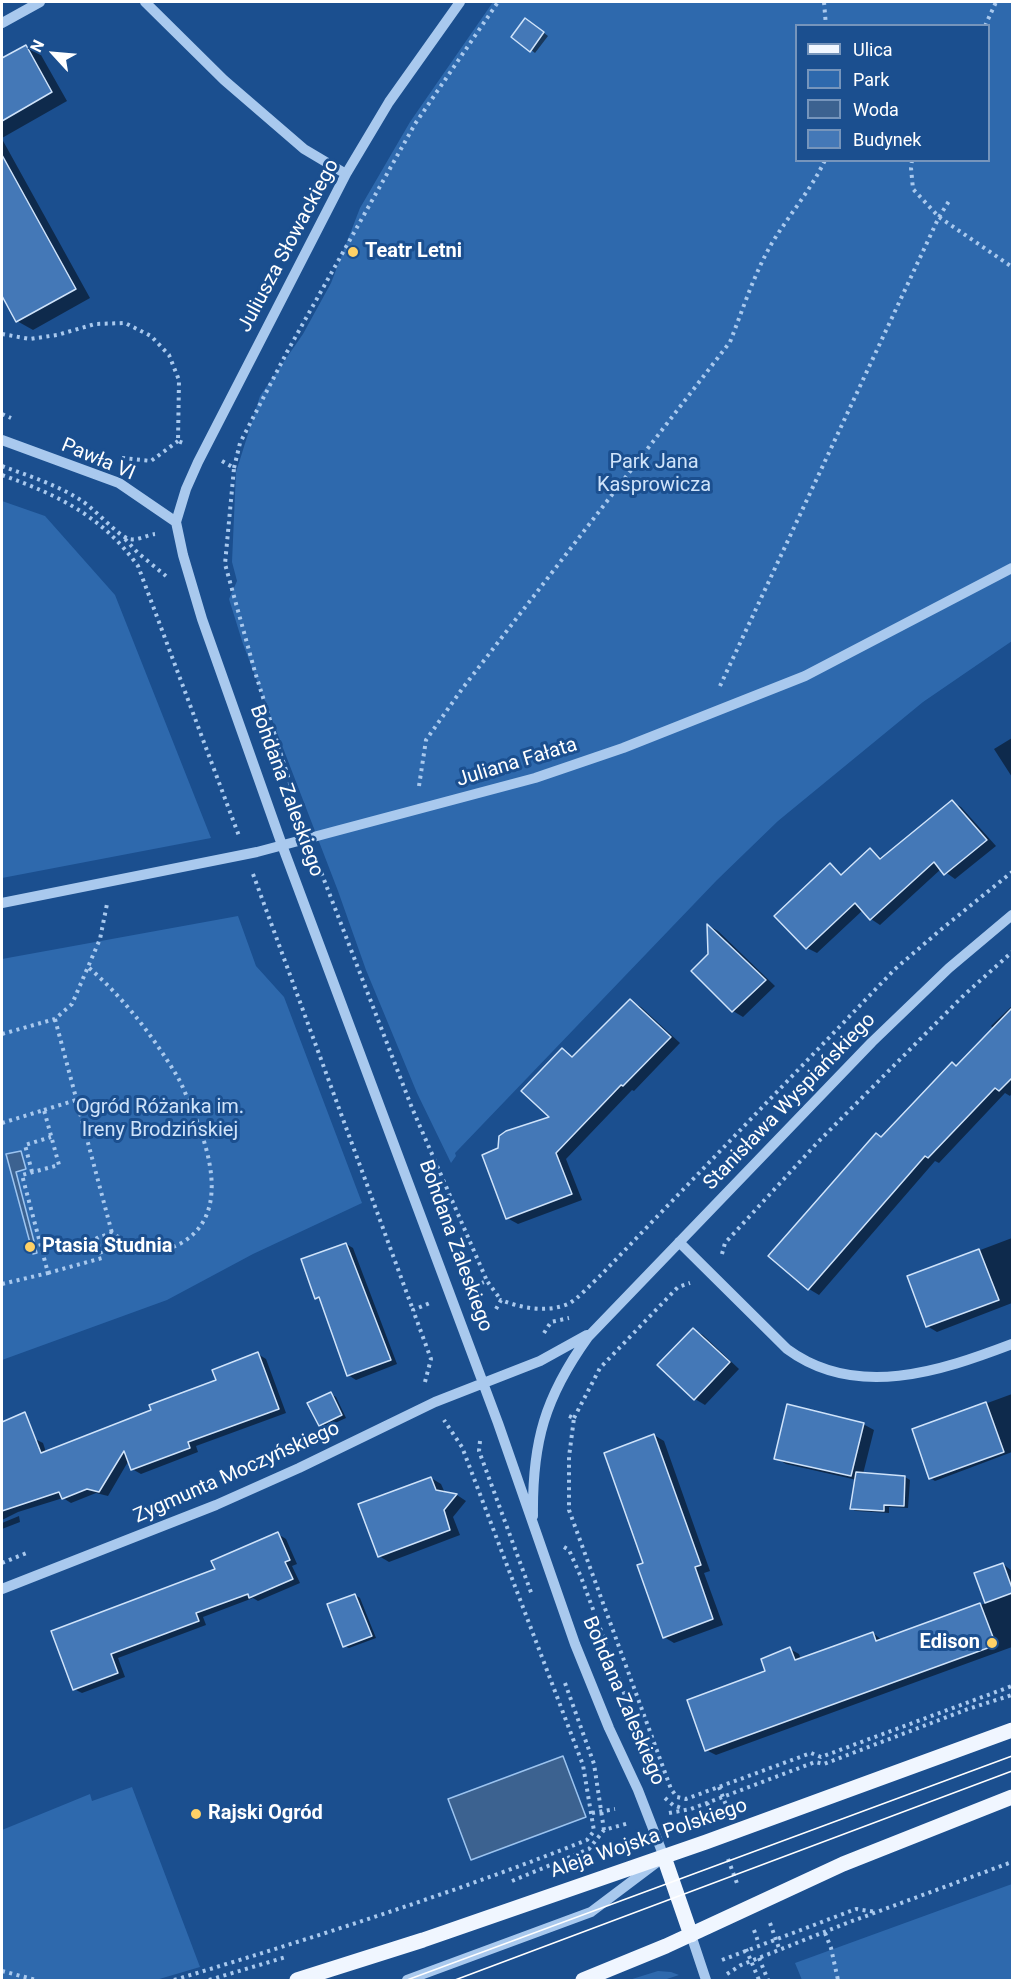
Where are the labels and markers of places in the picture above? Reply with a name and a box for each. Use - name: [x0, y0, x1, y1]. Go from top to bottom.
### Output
- place label: Teatr Letni: [365, 240, 462, 264]
- marker: Teatr Letni: [346, 245, 360, 259]
- place label: Ptasia Studnia: [42, 1235, 172, 1259]
- marker: Ptasia Studnia: [23, 1240, 37, 1254]
- place label: Edison: [920, 1631, 980, 1655]
- marker: Edison: [985, 1636, 999, 1650]
- place label: Rajski Ogród: [208, 1802, 323, 1826]
- marker: Rajski Ogród: [189, 1807, 203, 1821]

